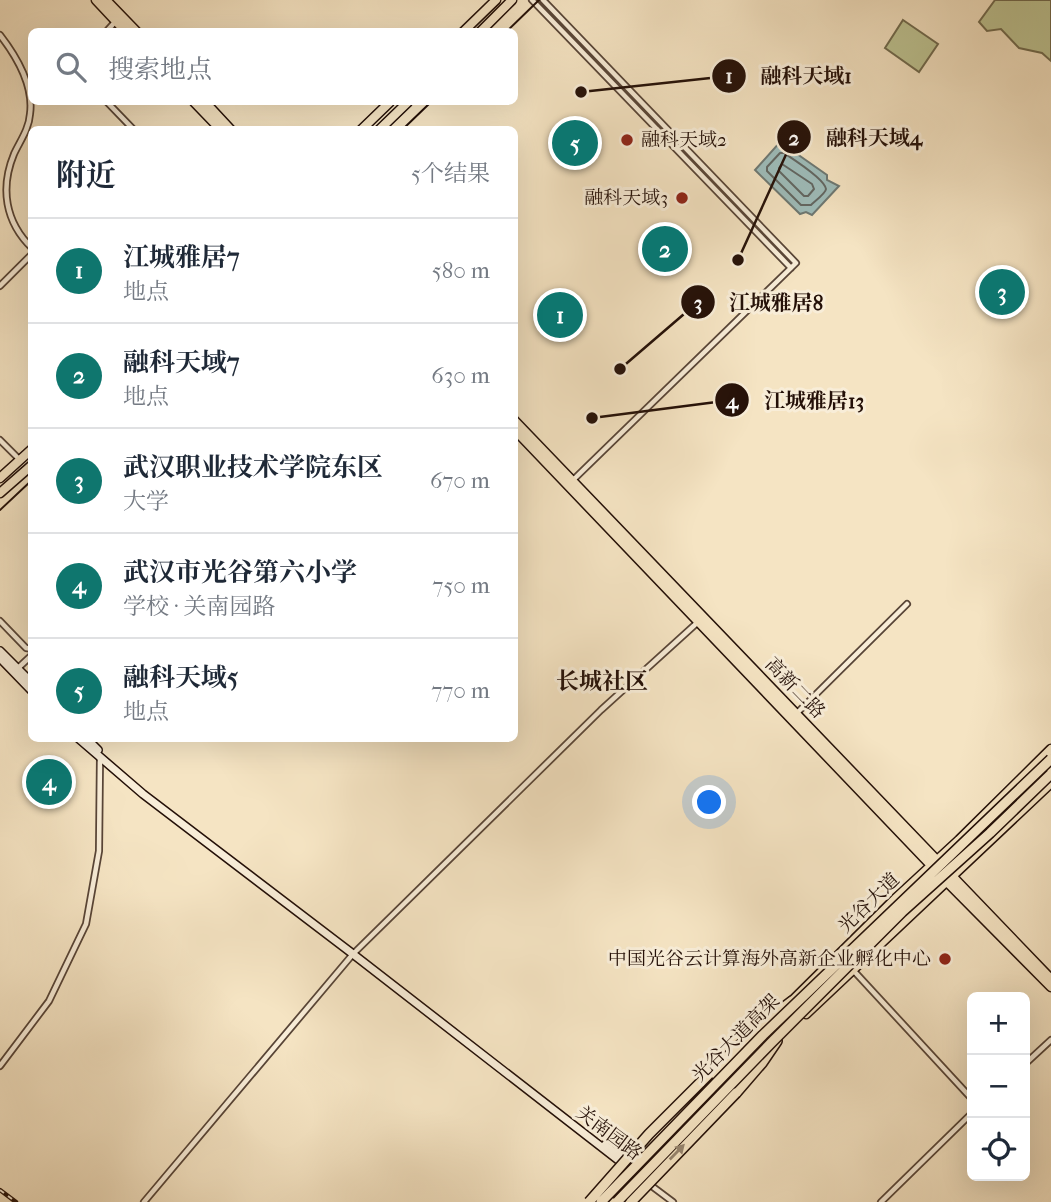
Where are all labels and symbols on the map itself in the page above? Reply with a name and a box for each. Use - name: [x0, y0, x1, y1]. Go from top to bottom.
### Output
- callout: 融科天域1: [711, 55, 866, 97]
- text: 1: [725, 64, 733, 88]
- text: 融科天域1: [760, 64, 852, 88]
- callout: 融科天域4: [776, 116, 936, 158]
- pin: 5: [552, 117, 598, 169]
- text: 2: [789, 126, 800, 150]
- text: 融科天域4: [826, 126, 924, 151]
- place label: 融科天域2: [641, 129, 727, 151]
- marker: 融科天域2: [619, 132, 635, 148]
- place label: 融科天域3: [584, 187, 668, 209]
- marker: 融科天域3: [674, 190, 690, 206]
- pin: 2: [642, 223, 688, 275]
- pin: 3: [979, 266, 1025, 318]
- callout: 江城雅居8: [680, 281, 838, 323]
- pin: 1: [537, 289, 583, 341]
- text: 3: [694, 291, 702, 315]
- text: 江城雅居8: [729, 291, 823, 315]
- callout: 江城雅居13: [715, 379, 878, 421]
- text: 4: [725, 389, 740, 414]
- text: 江城雅居13: [764, 389, 864, 413]
- street label: 高新二路: [761, 653, 829, 723]
- district label: 长城社区: [556, 668, 648, 695]
- pin: 4: [26, 756, 72, 808]
- your location: [692, 785, 726, 819]
- street label: 光谷大道: [834, 869, 904, 937]
- place label: 中国光谷云计算海外高新企业孵化中心: [608, 948, 931, 970]
- marker: 中国光谷云计算海外高新企业孵化中心: [937, 951, 953, 967]
- street label: 光谷大道高架: [688, 990, 784, 1086]
- street label: 关南园路: [572, 1101, 646, 1165]
- one-way arrow: [669, 1144, 685, 1161]

